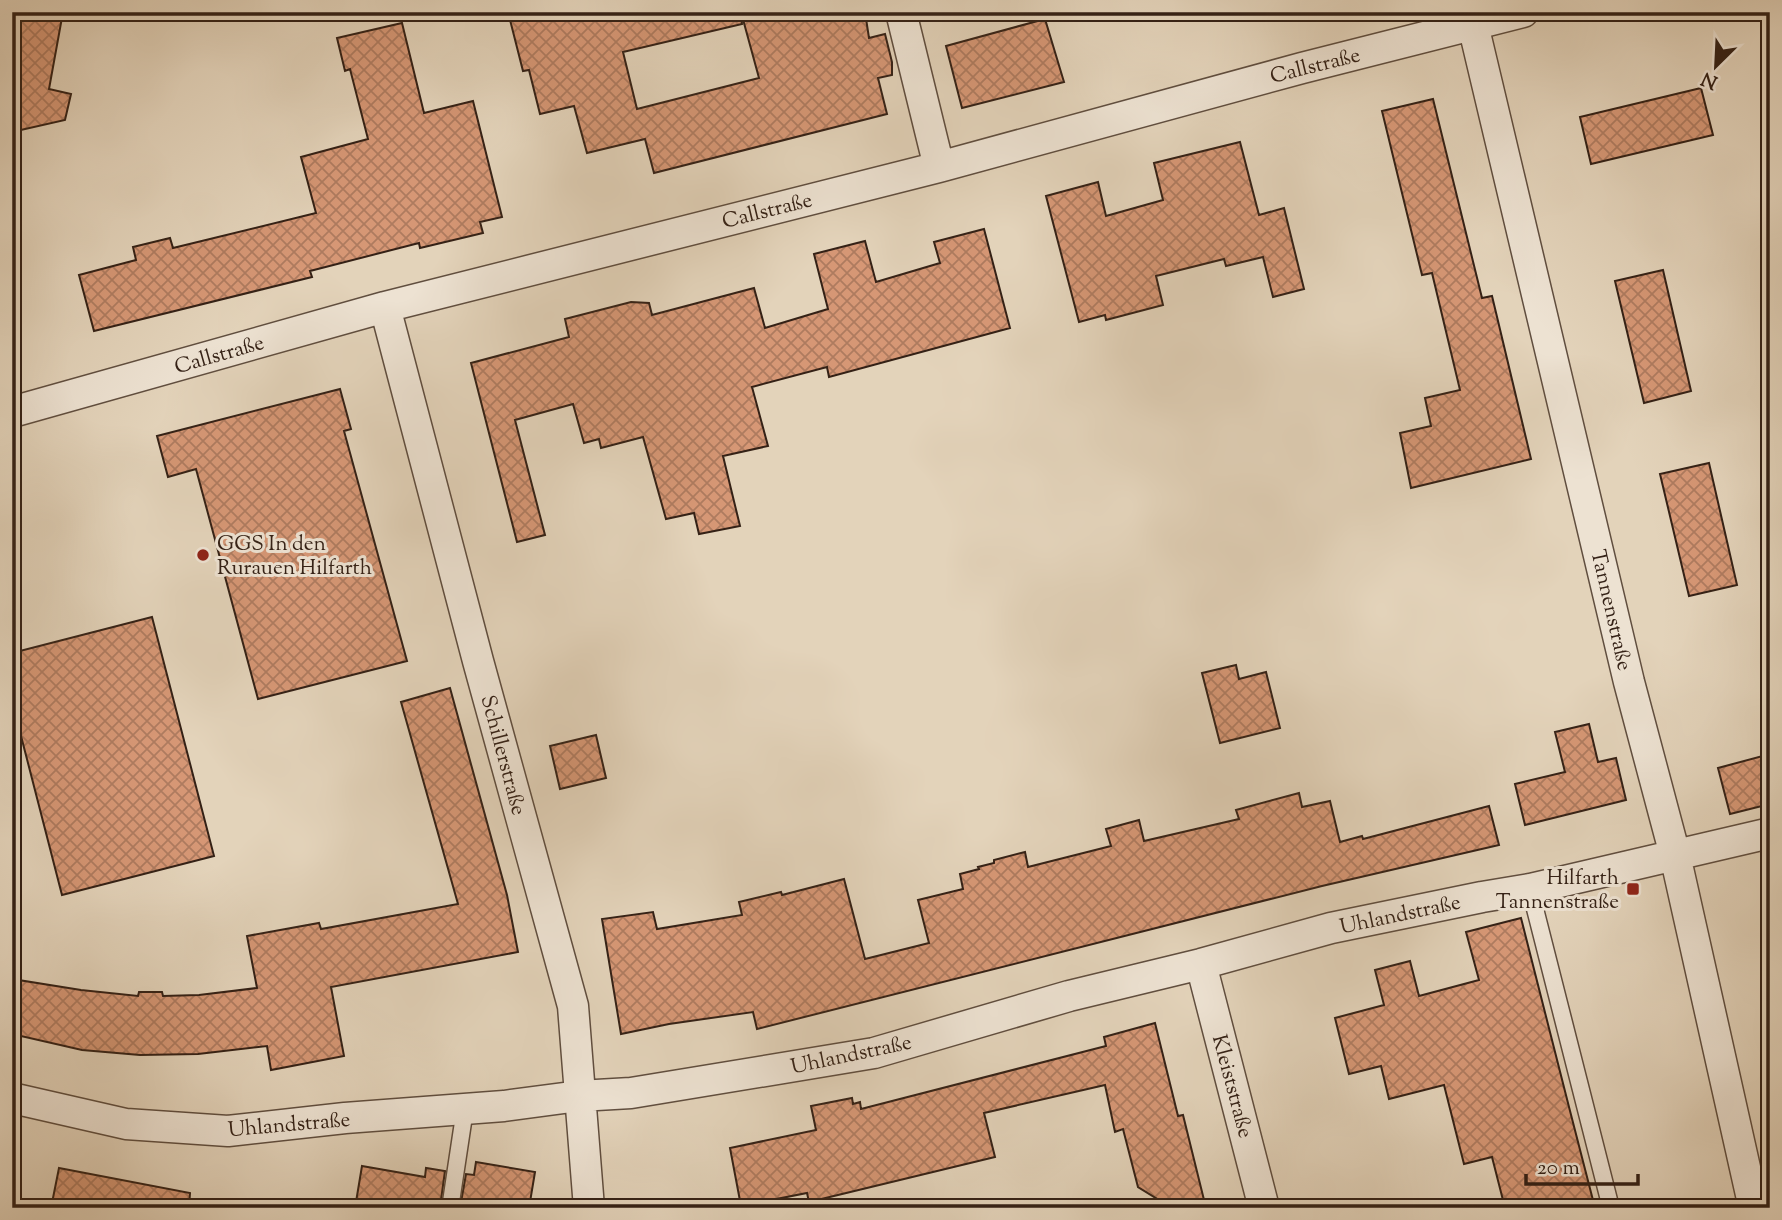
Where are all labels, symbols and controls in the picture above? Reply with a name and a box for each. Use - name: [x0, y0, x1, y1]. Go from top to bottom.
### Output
- north arrow: [1680, 32, 1750, 102]
- street label: Callstraße: [1267, 41, 1364, 93]
- text: N: [1698, 64, 1723, 95]
- street label: Callstraße: [719, 186, 816, 238]
- street label: Callstraße: [171, 329, 268, 383]
- place label: GGS In den Rurauen Hilfarth: [217, 530, 372, 584]
- marker: GGS In den Rurauen Hilfarth: [195, 547, 211, 563]
- street label: Tannenstraße: [1582, 547, 1639, 674]
- street label: Schillerstraße: [472, 692, 533, 819]
- place label: Hilfarth Tannenstraße: [1496, 864, 1619, 918]
- marker: Hilfarth Tannenstraße: [1625, 881, 1641, 897]
- street label: Uhlandstraße: [1337, 889, 1464, 943]
- street label: Uhlandstraße: [788, 1029, 915, 1083]
- street label: Kleiststraße: [1203, 1031, 1259, 1142]
- street label: Uhlandstraße: [227, 1106, 352, 1146]
- scale bar: [1526, 1143, 1638, 1187]
- text: 20 m: [1537, 1154, 1580, 1184]

